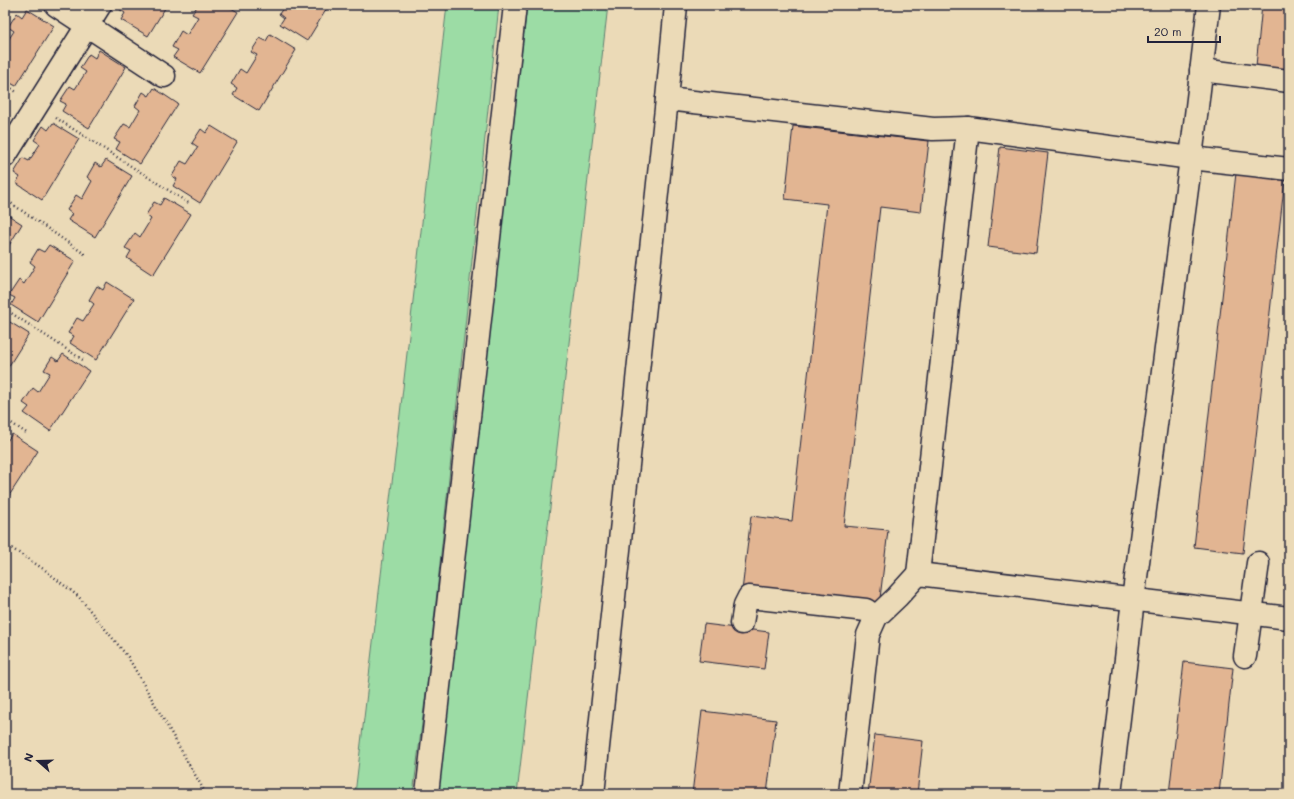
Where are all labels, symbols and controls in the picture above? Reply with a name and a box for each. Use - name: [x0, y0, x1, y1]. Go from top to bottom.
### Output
- scale bar: [1148, 18, 1220, 44]
- text: 20 m: [1154, 23, 1182, 39]
- north arrow: [18, 741, 58, 781]
- text: N: [20, 751, 37, 764]

